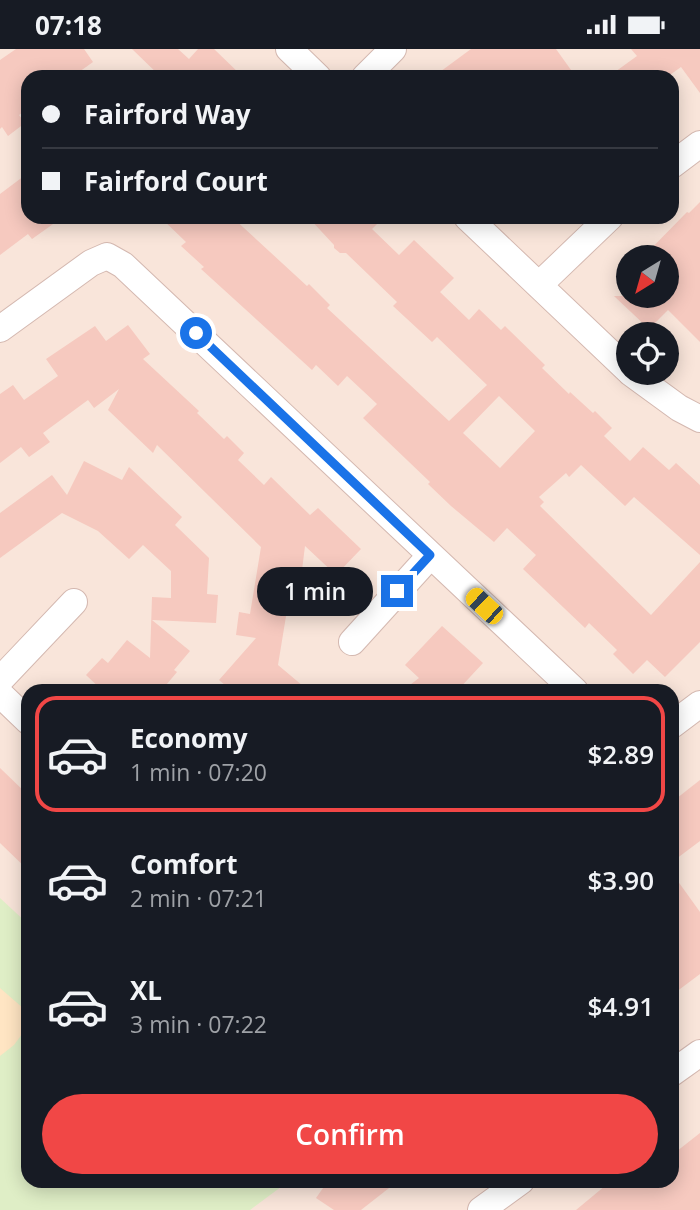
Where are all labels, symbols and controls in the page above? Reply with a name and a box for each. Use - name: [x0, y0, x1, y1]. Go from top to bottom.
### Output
- text: 07:18: [35, 7, 102, 43]
- text: Fairford Way: [84, 96, 251, 132]
- text: Fairford Court: [84, 163, 268, 199]
- north arrow: [616, 245, 679, 308]
- map controls: [616, 245, 679, 385]
- route start: [180, 317, 212, 349]
- button: locate: [616, 322, 679, 385]
- callout: 1 min: [257, 567, 372, 615]
- text: 1 min: [284, 575, 346, 607]
- route end: [381, 575, 413, 607]
- car: [462, 584, 507, 628]
- text: Economy: [130, 720, 248, 756]
- icon: car: [46, 723, 109, 786]
- text: $2.89: [587, 736, 654, 772]
- text: 1 min · 07:20: [130, 756, 267, 788]
- text: Comfort: [130, 846, 237, 882]
- icon: car: [46, 849, 109, 912]
- text: $3.90: [587, 862, 654, 898]
- text: 2 min · 07:21: [130, 882, 267, 914]
- text: XL: [130, 972, 162, 1008]
- icon: car: [46, 975, 109, 1038]
- text: $4.91: [587, 988, 654, 1024]
- text: 3 min · 07:22: [130, 1008, 267, 1040]
- button: Confirm: [42, 1094, 658, 1174]

